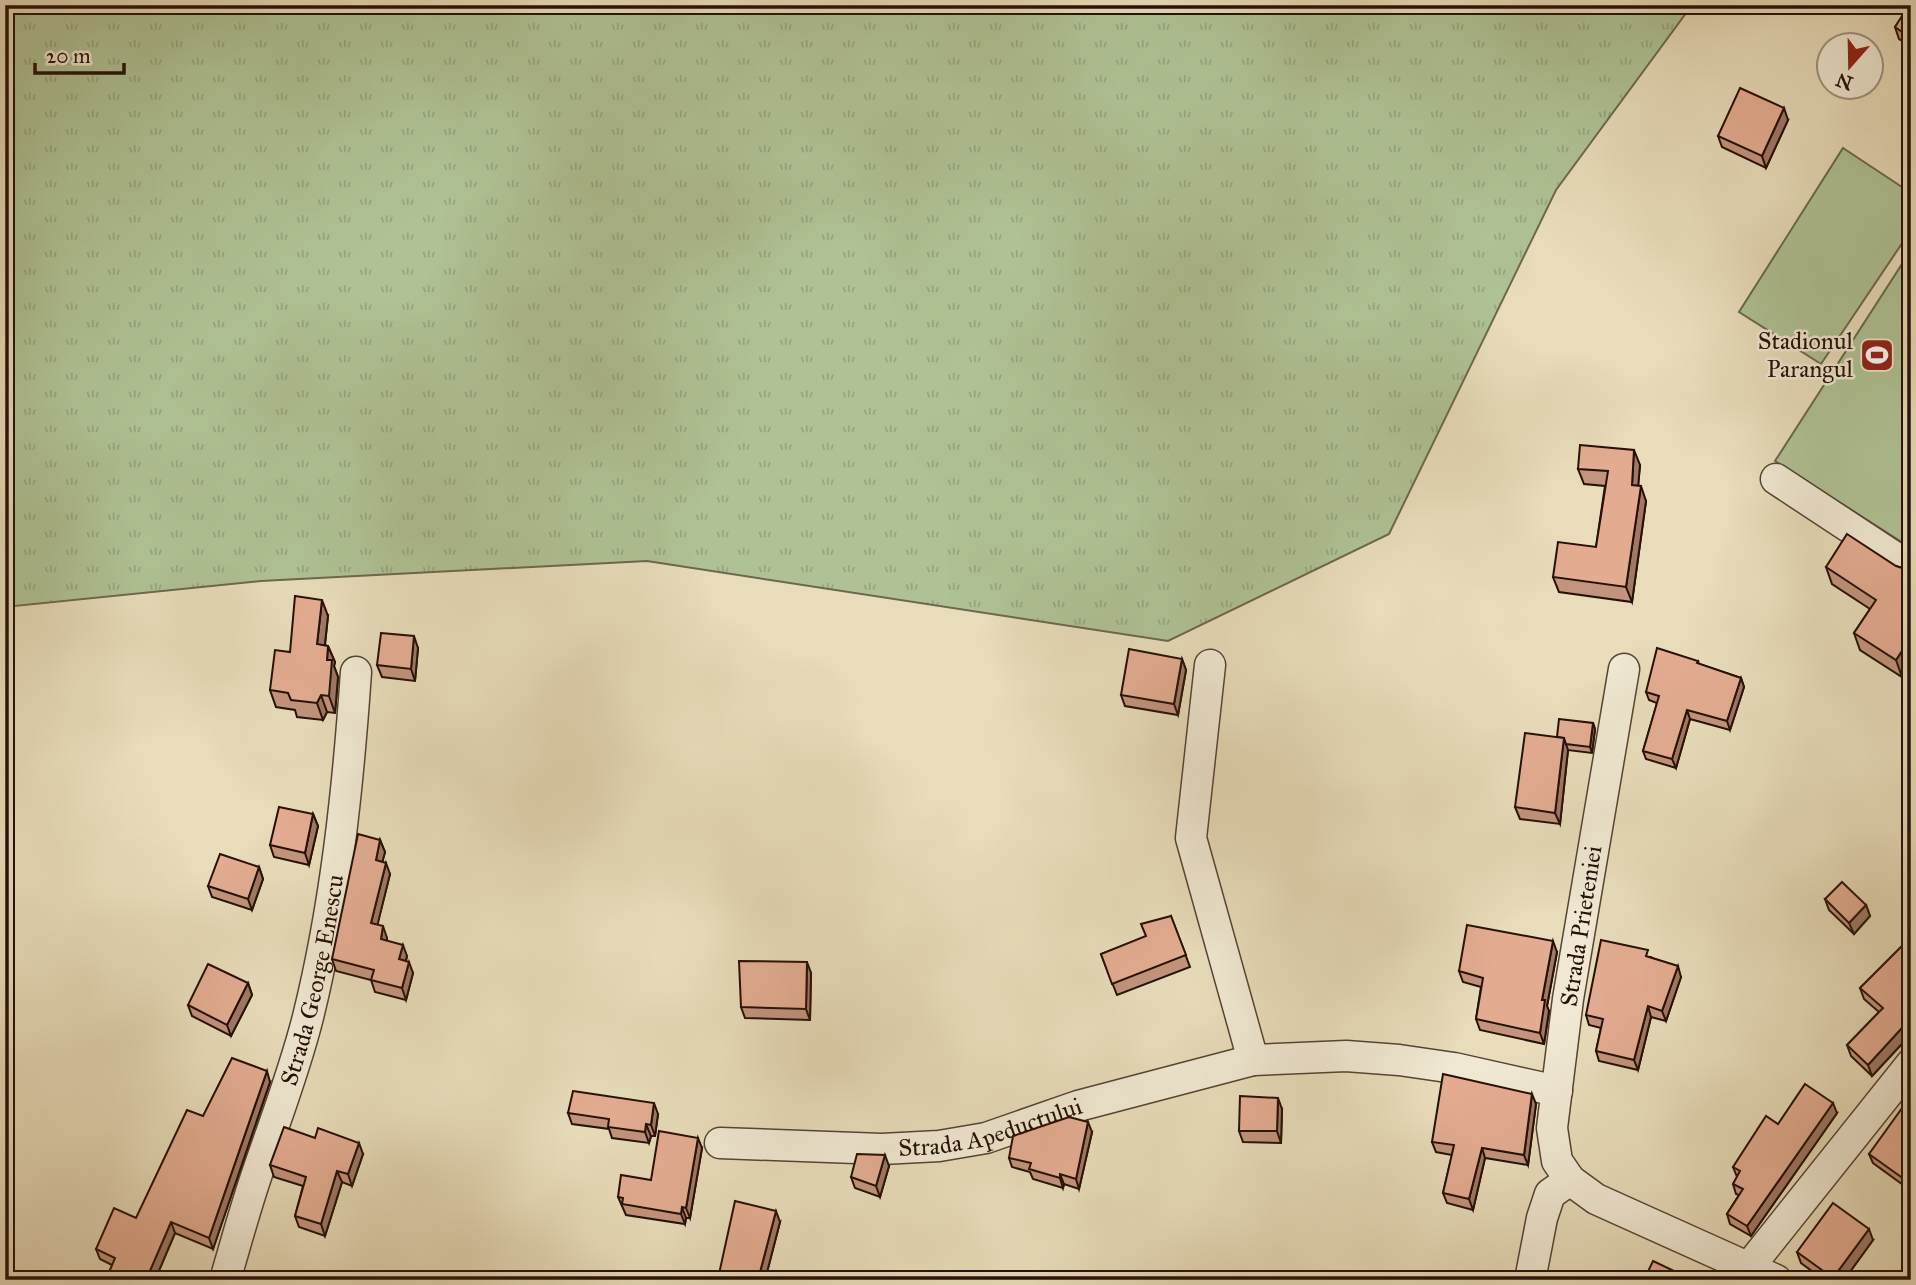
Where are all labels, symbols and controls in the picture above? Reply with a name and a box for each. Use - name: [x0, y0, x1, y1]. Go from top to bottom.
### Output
- scale bar: [35, 32, 124, 76]
- north arrow: [1814, 32, 1884, 102]
- text: 20 m: [46, 43, 91, 69]
- text: N: [1833, 68, 1856, 95]
- place label: Stadionul Parangul: [1758, 326, 1854, 384]
- sports icon: Stadionul Parangul: [1858, 336, 1896, 374]
- street label: Strada Prieteniei: [1553, 843, 1609, 1009]
- street label: Strada George Enescu: [274, 872, 350, 1090]
- street label: Strada Apeductului: [898, 1091, 1086, 1163]

